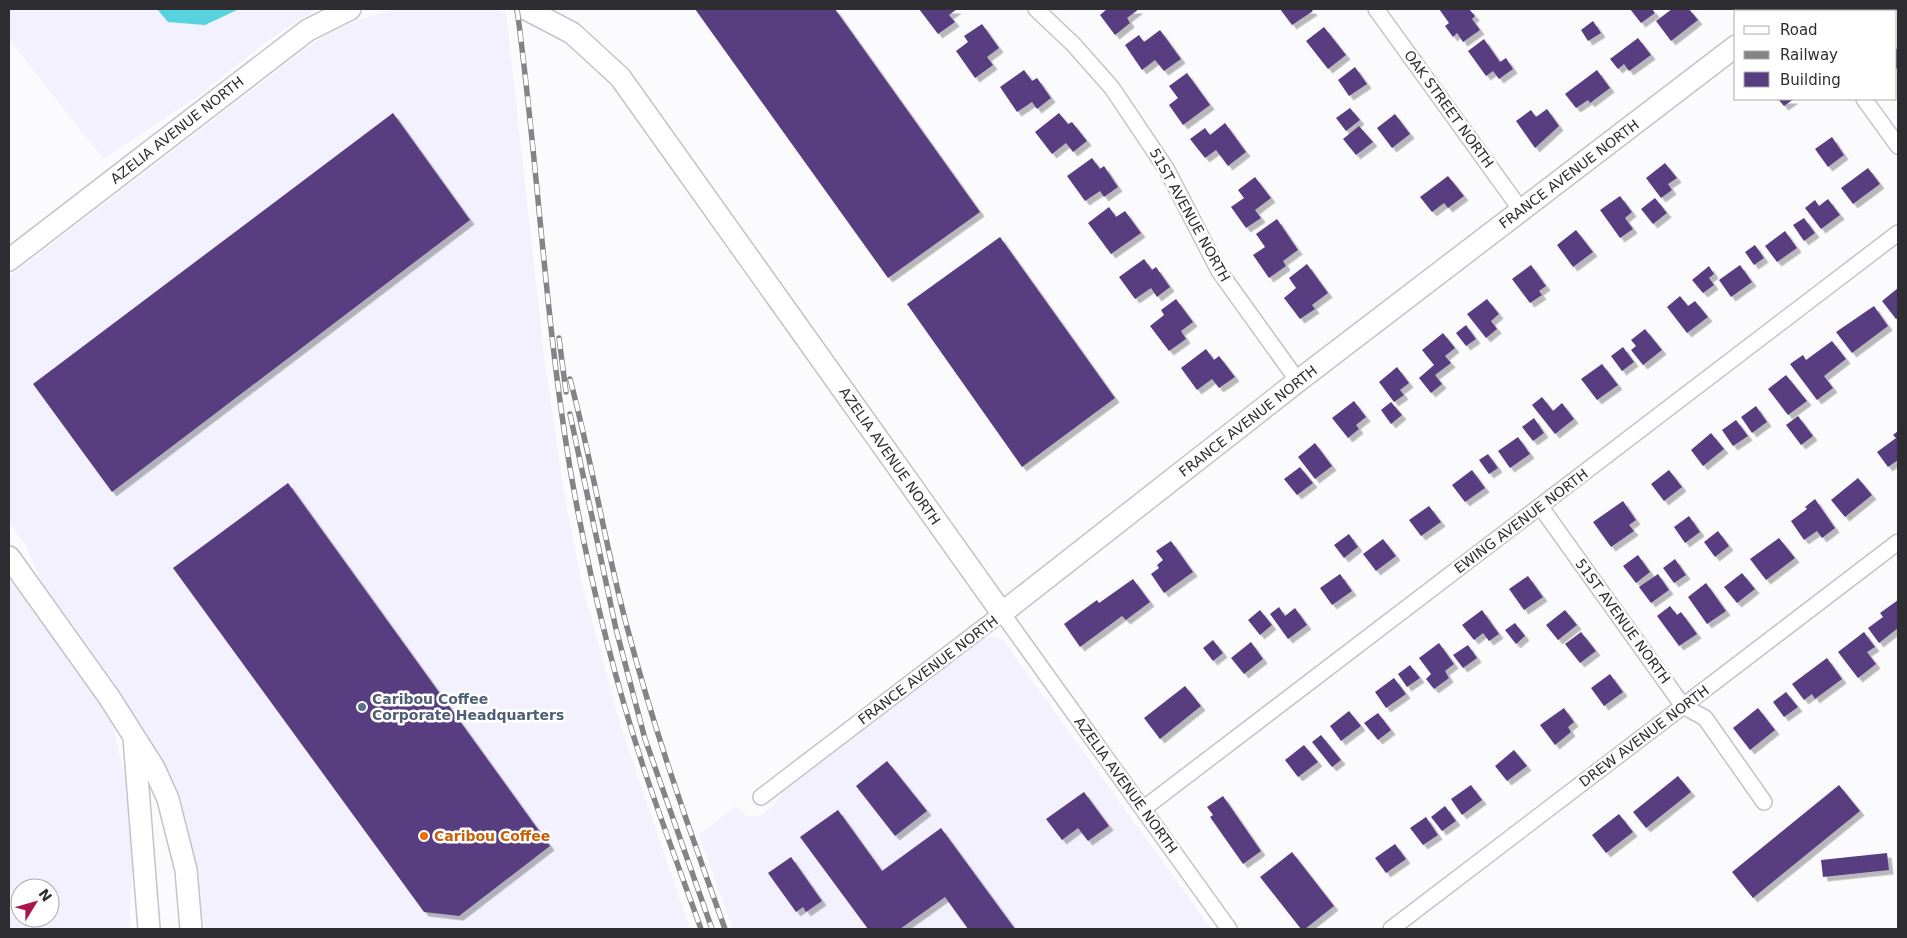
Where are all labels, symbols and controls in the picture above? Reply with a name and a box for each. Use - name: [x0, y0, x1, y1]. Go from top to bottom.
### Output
- legend: [1734, 10, 1897, 100]
- text: Road: [1780, 21, 1818, 39]
- text: Railway: [1780, 46, 1838, 64]
- street label: OAK STREET NORTH: [1401, 47, 1497, 171]
- text: Building: [1780, 71, 1841, 89]
- street label: AZELIA AVENUE NORTH: [107, 73, 247, 187]
- street label: FRANCE AVENUE NORTH: [1496, 116, 1642, 232]
- street label: 51ST AVENUE NORTH: [1147, 145, 1233, 285]
- street label: FRANCE AVENUE NORTH: [1176, 362, 1320, 480]
- street label: AZELIA AVENUE NORTH: [836, 384, 944, 528]
- street label: EWING AVENUE NORTH: [1451, 466, 1591, 576]
- street label: 51ST AVENUE NORTH: [1572, 556, 1674, 686]
- street label: FRANCE AVENUE NORTH: [855, 612, 1001, 728]
- street label: DREW AVENUE NORTH: [1576, 682, 1712, 790]
- place label: Caribou Coffee Corporate Headquarters: [372, 691, 564, 723]
- marker: Caribou Coffee Corporate Headquarters: [356, 701, 368, 713]
- street label: AZELIA AVENUE NORTH: [1071, 714, 1181, 856]
- place label: Caribou Coffee: [434, 828, 550, 844]
- marker: Caribou Coffee: [418, 830, 430, 842]
- north arrow: [10, 878, 60, 928]
- text: N: [35, 886, 55, 905]

